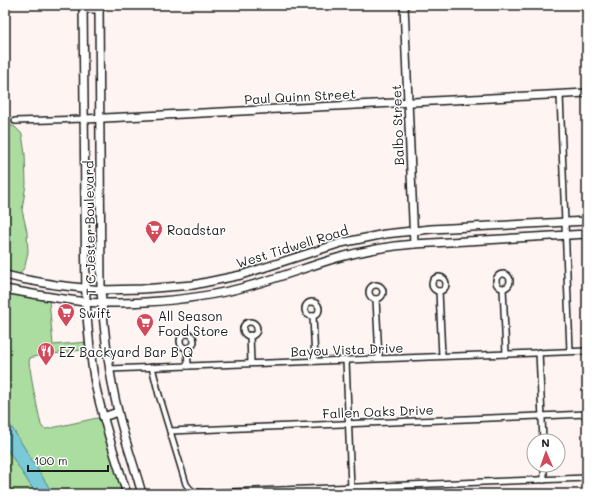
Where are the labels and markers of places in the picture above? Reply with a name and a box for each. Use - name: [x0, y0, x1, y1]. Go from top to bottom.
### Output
- supermarket icon: Roadstar: [144, 219, 164, 244]
- place label: Roadstar: [167, 221, 226, 238]
- supermarket icon: Swift: [56, 302, 76, 327]
- place label: Swift: [79, 304, 111, 321]
- place label: All Season Food Store: [158, 307, 228, 339]
- supermarket icon: All Season Food Store: [135, 312, 155, 337]
- restaurant icon: EZ Backyard Bar B Q: [36, 341, 56, 366]
- place label: EZ Backyard Bar B Q: [59, 343, 193, 360]

